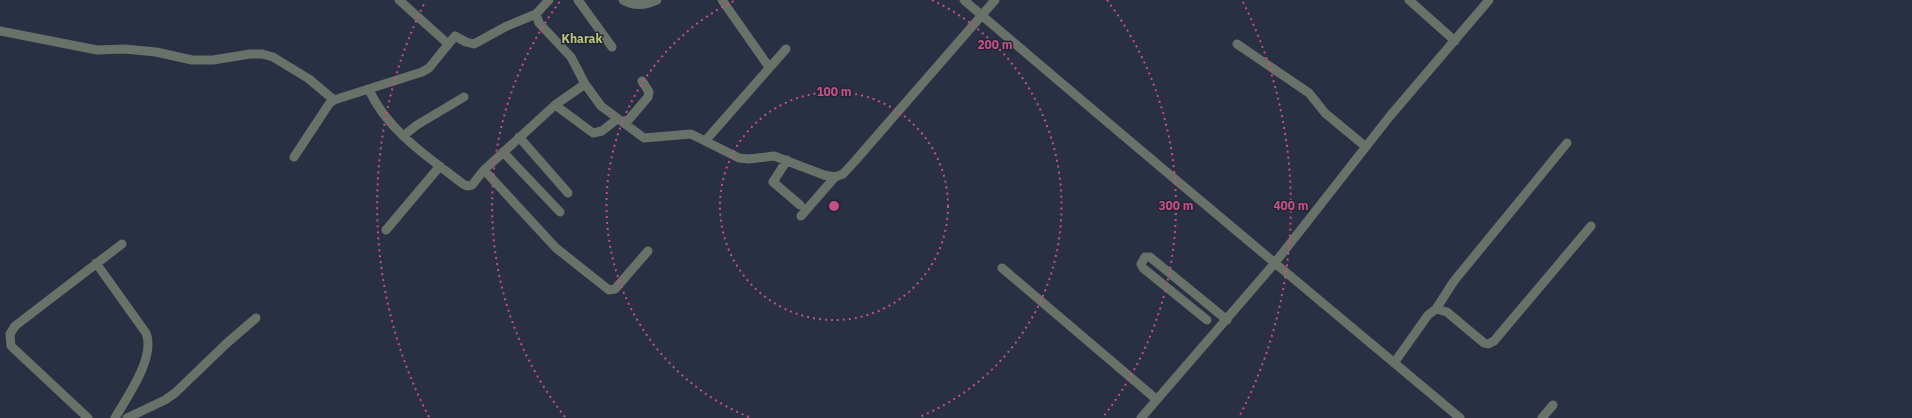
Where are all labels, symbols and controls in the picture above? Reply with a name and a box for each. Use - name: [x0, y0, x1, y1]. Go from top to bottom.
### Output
- district label: Kharak: [562, 31, 602, 46]
- text: 200 m: [977, 37, 1013, 52]
- text: 100 m: [816, 84, 852, 99]
- text: 300 m: [1158, 198, 1194, 213]
- text: 400 m: [1273, 198, 1309, 213]
- centre of rings: [827, 199, 841, 213]

